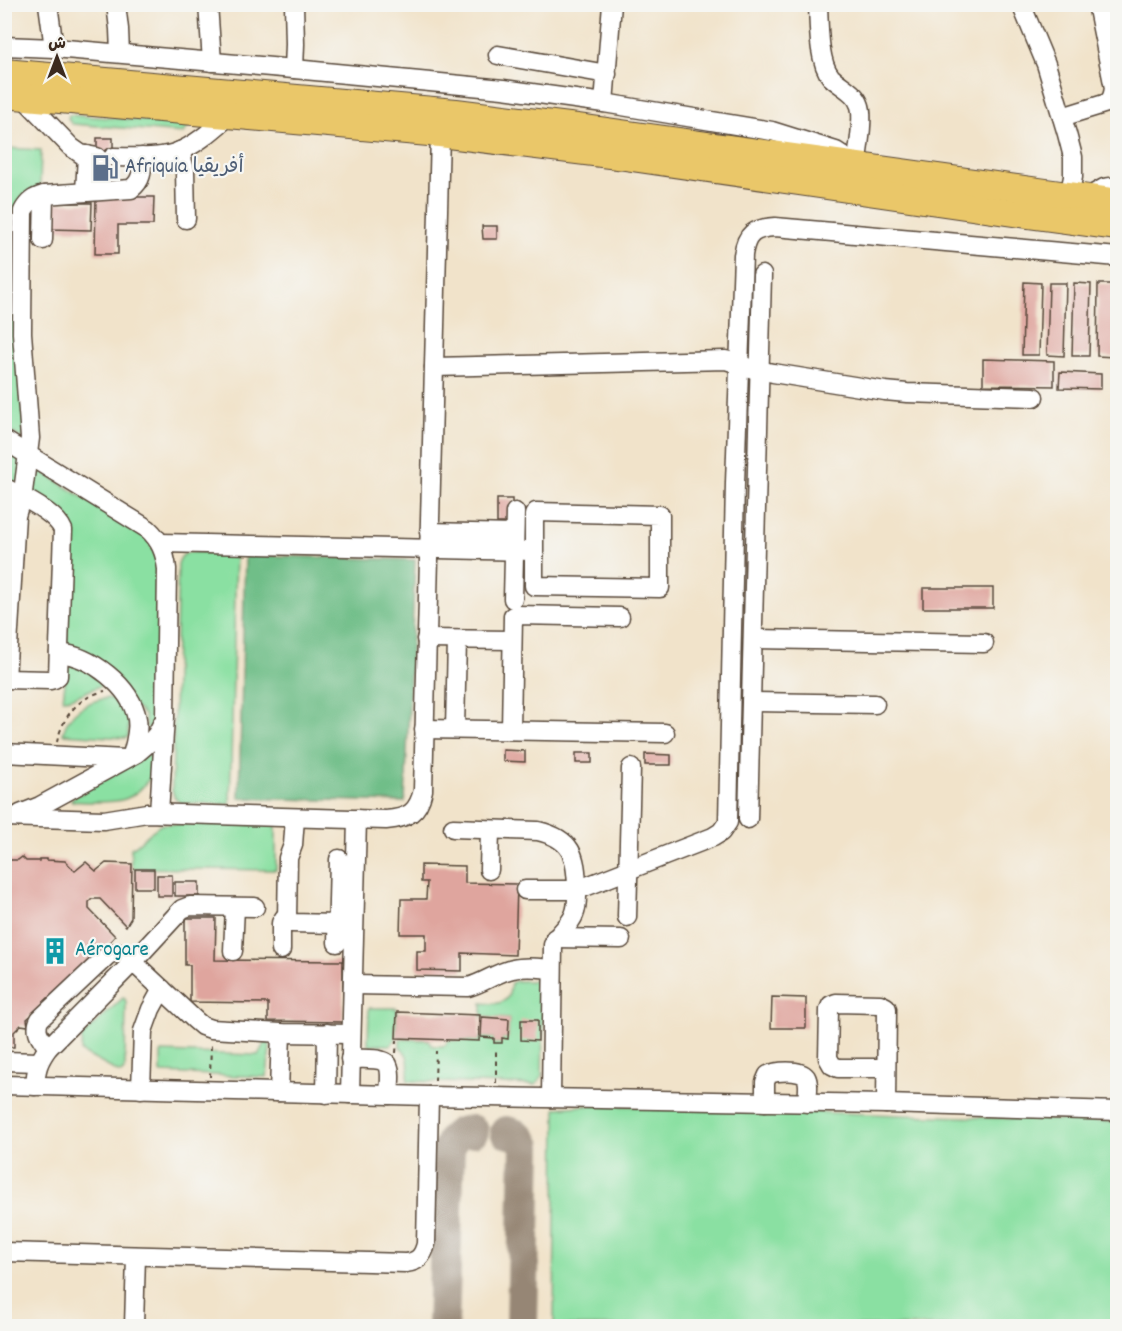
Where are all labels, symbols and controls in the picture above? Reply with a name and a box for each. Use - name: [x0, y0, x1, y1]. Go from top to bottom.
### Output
- north arrow: [27, 27, 87, 87]
- text: ش: [48, 33, 66, 56]
- fuel station icon: Afriquia أفريقيا: [90, 153, 120, 183]
- place label: Afriquia أفريقيا: [125, 153, 244, 183]
- building icon: Aérogare: [40, 936, 70, 966]
- place label: Aérogare: [75, 936, 149, 966]

